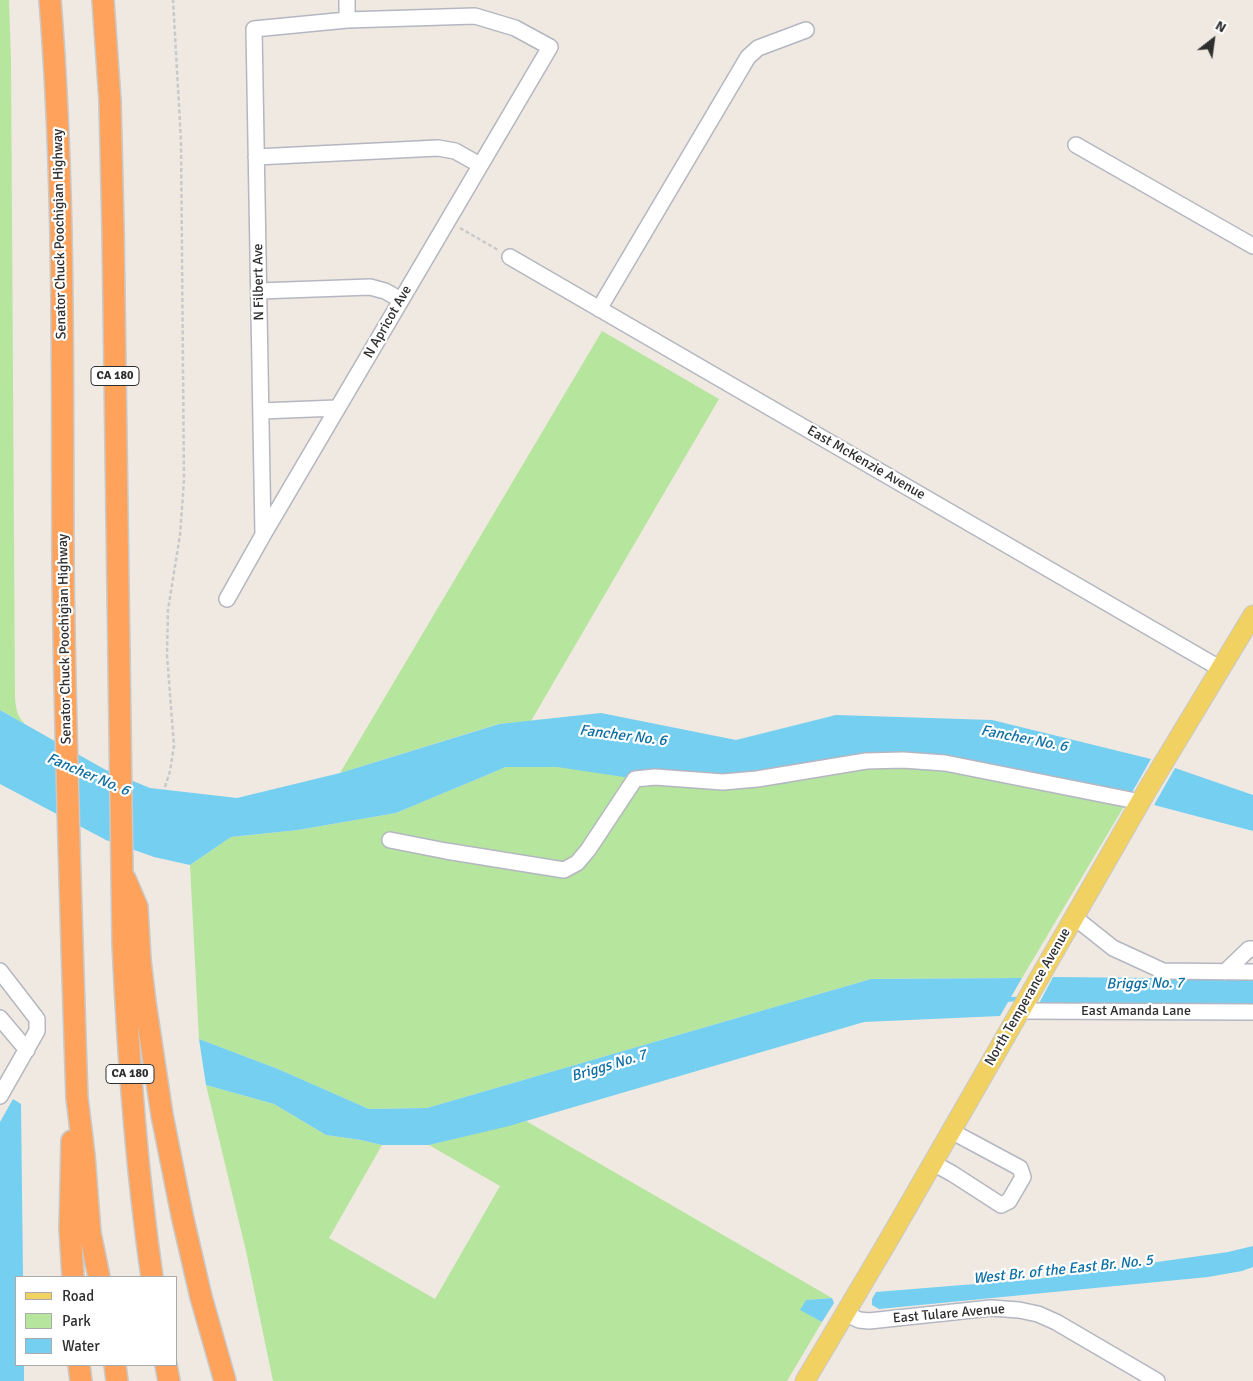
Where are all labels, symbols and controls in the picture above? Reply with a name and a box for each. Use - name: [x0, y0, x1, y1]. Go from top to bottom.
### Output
- north arrow: [1188, 15, 1238, 65]
- text: N: [1212, 17, 1229, 36]
- street label: Senator Chuck Poochigian Highway: [50, 129, 70, 339]
- street label: N Filbert Ave: [250, 243, 268, 321]
- street label: N Apricot Ave: [360, 283, 416, 361]
- road number: CA 180: [91, 366, 139, 386]
- street label: East McKenzie Avenue: [804, 422, 928, 504]
- street label: Senator Chuck Poochigian Highway: [55, 534, 75, 744]
- water label: Fancher No. 6: [578, 722, 668, 750]
- water label: Fancher No. 6: [979, 722, 1069, 756]
- water label: Fancher No. 6: [44, 750, 132, 800]
- street label: North Temperance Avenue: [982, 925, 1074, 1069]
- water label: Briggs No. 7: [1106, 974, 1184, 994]
- street label: East Amanda Lane: [1081, 1003, 1191, 1019]
- water label: Briggs No. 7: [569, 1046, 649, 1086]
- road number: CA 180: [106, 1064, 154, 1084]
- water label: West Br. of the East Br. No. 5: [972, 1252, 1154, 1288]
- legend: [15, 1276, 178, 1366]
- text: Road: [62, 1287, 94, 1305]
- street label: East Tulare Avenue: [892, 1301, 1006, 1327]
- text: Park: [62, 1312, 91, 1330]
- text: Water: [62, 1337, 100, 1355]

